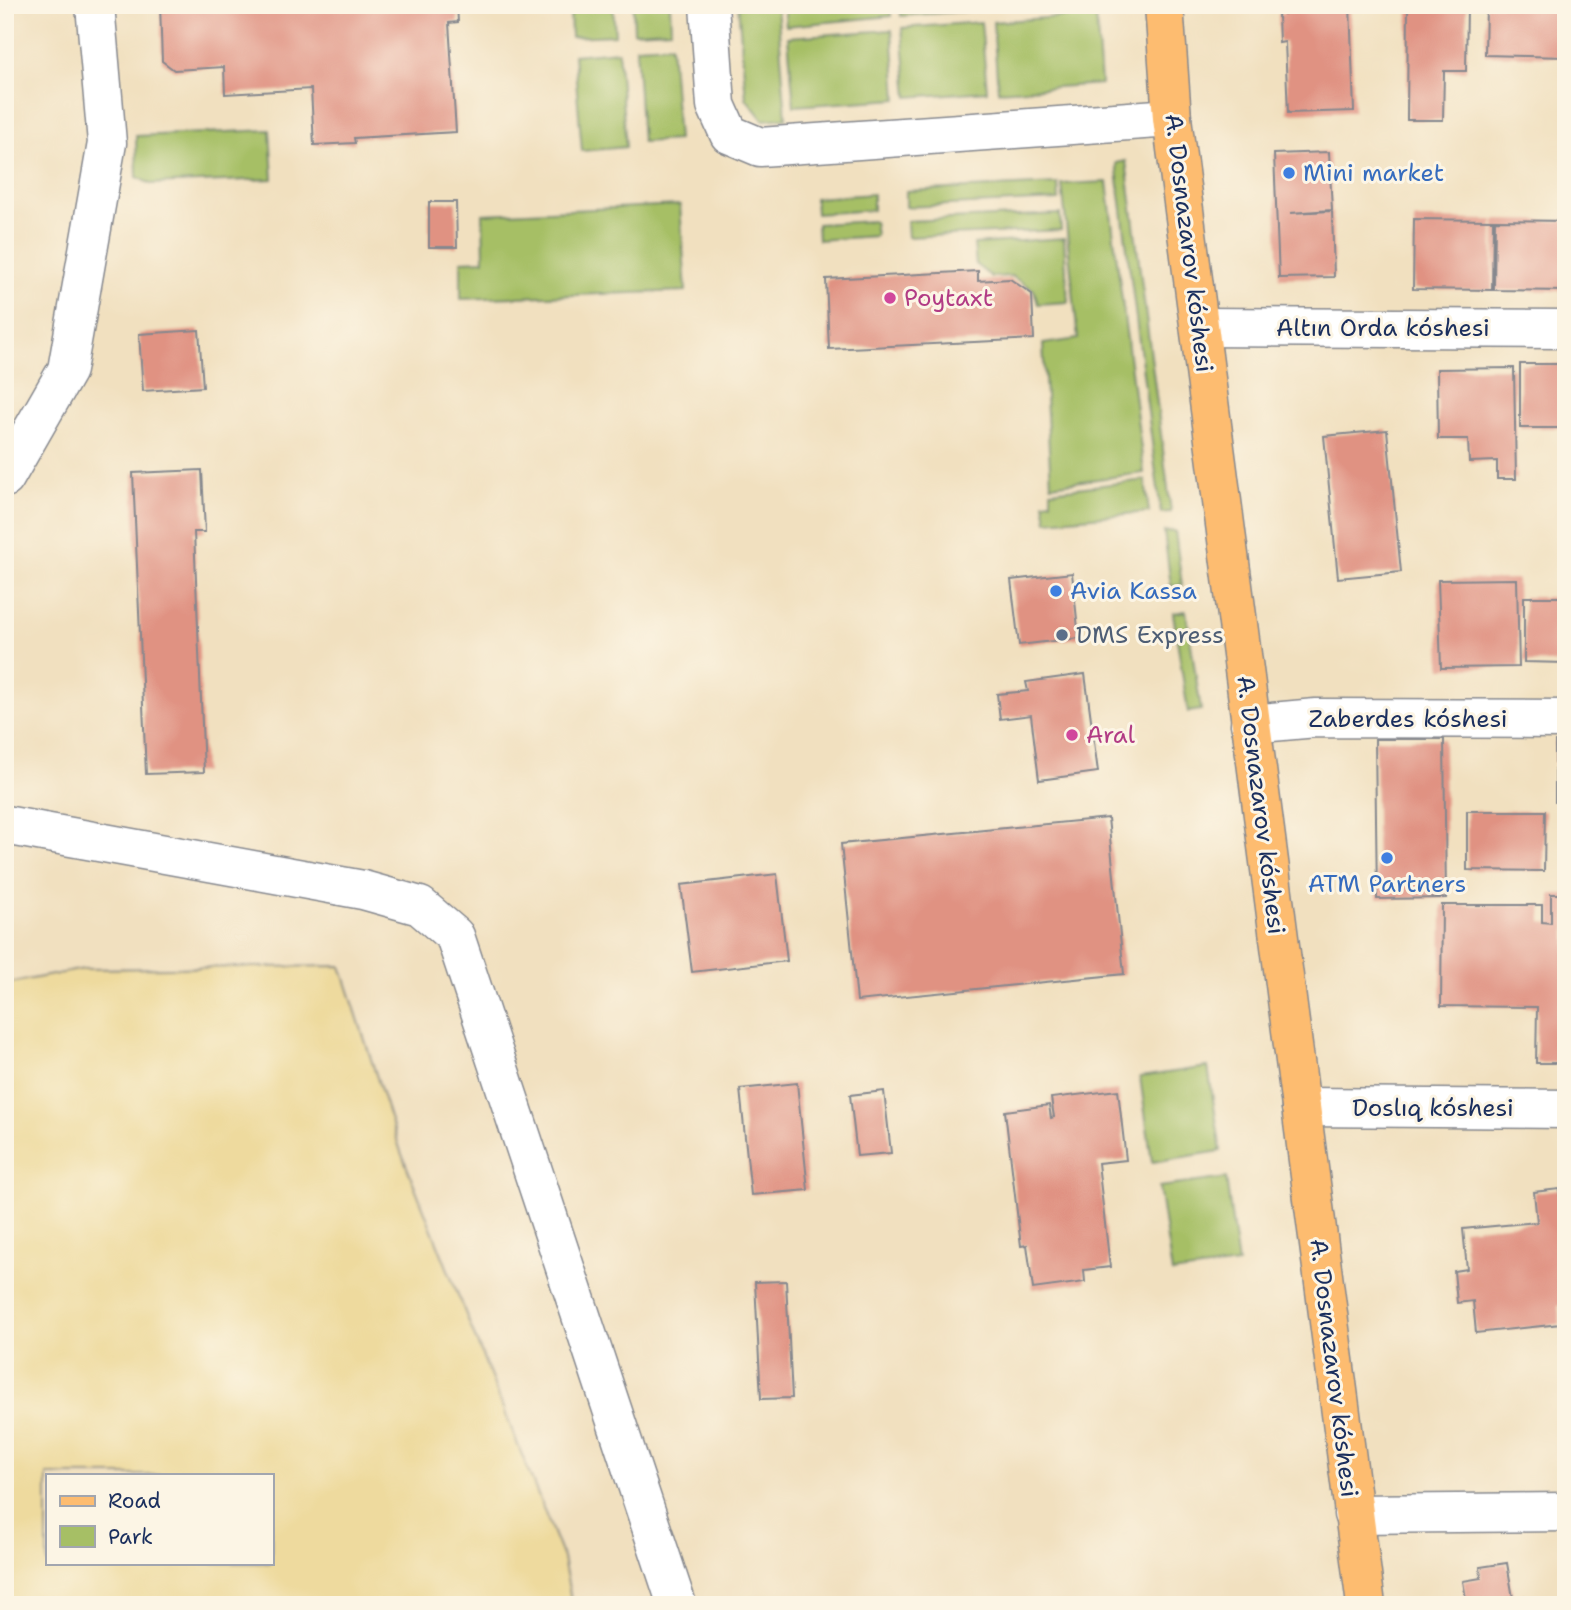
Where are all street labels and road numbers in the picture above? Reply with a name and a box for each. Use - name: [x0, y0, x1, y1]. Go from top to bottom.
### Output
- street label: A. Dosnazarov kóshesi: [1157, 112, 1221, 374]
- street label: Altın Orda kóshesi: [1276, 312, 1490, 344]
- street label: A. Dosnazarov kóshesi: [1229, 674, 1293, 936]
- street label: Zaberdes kóshesi: [1308, 703, 1508, 735]
- street label: Doslıq kóshesi: [1352, 1092, 1514, 1124]
- street label: A. Dosnazarov kóshesi: [1302, 1237, 1366, 1499]

